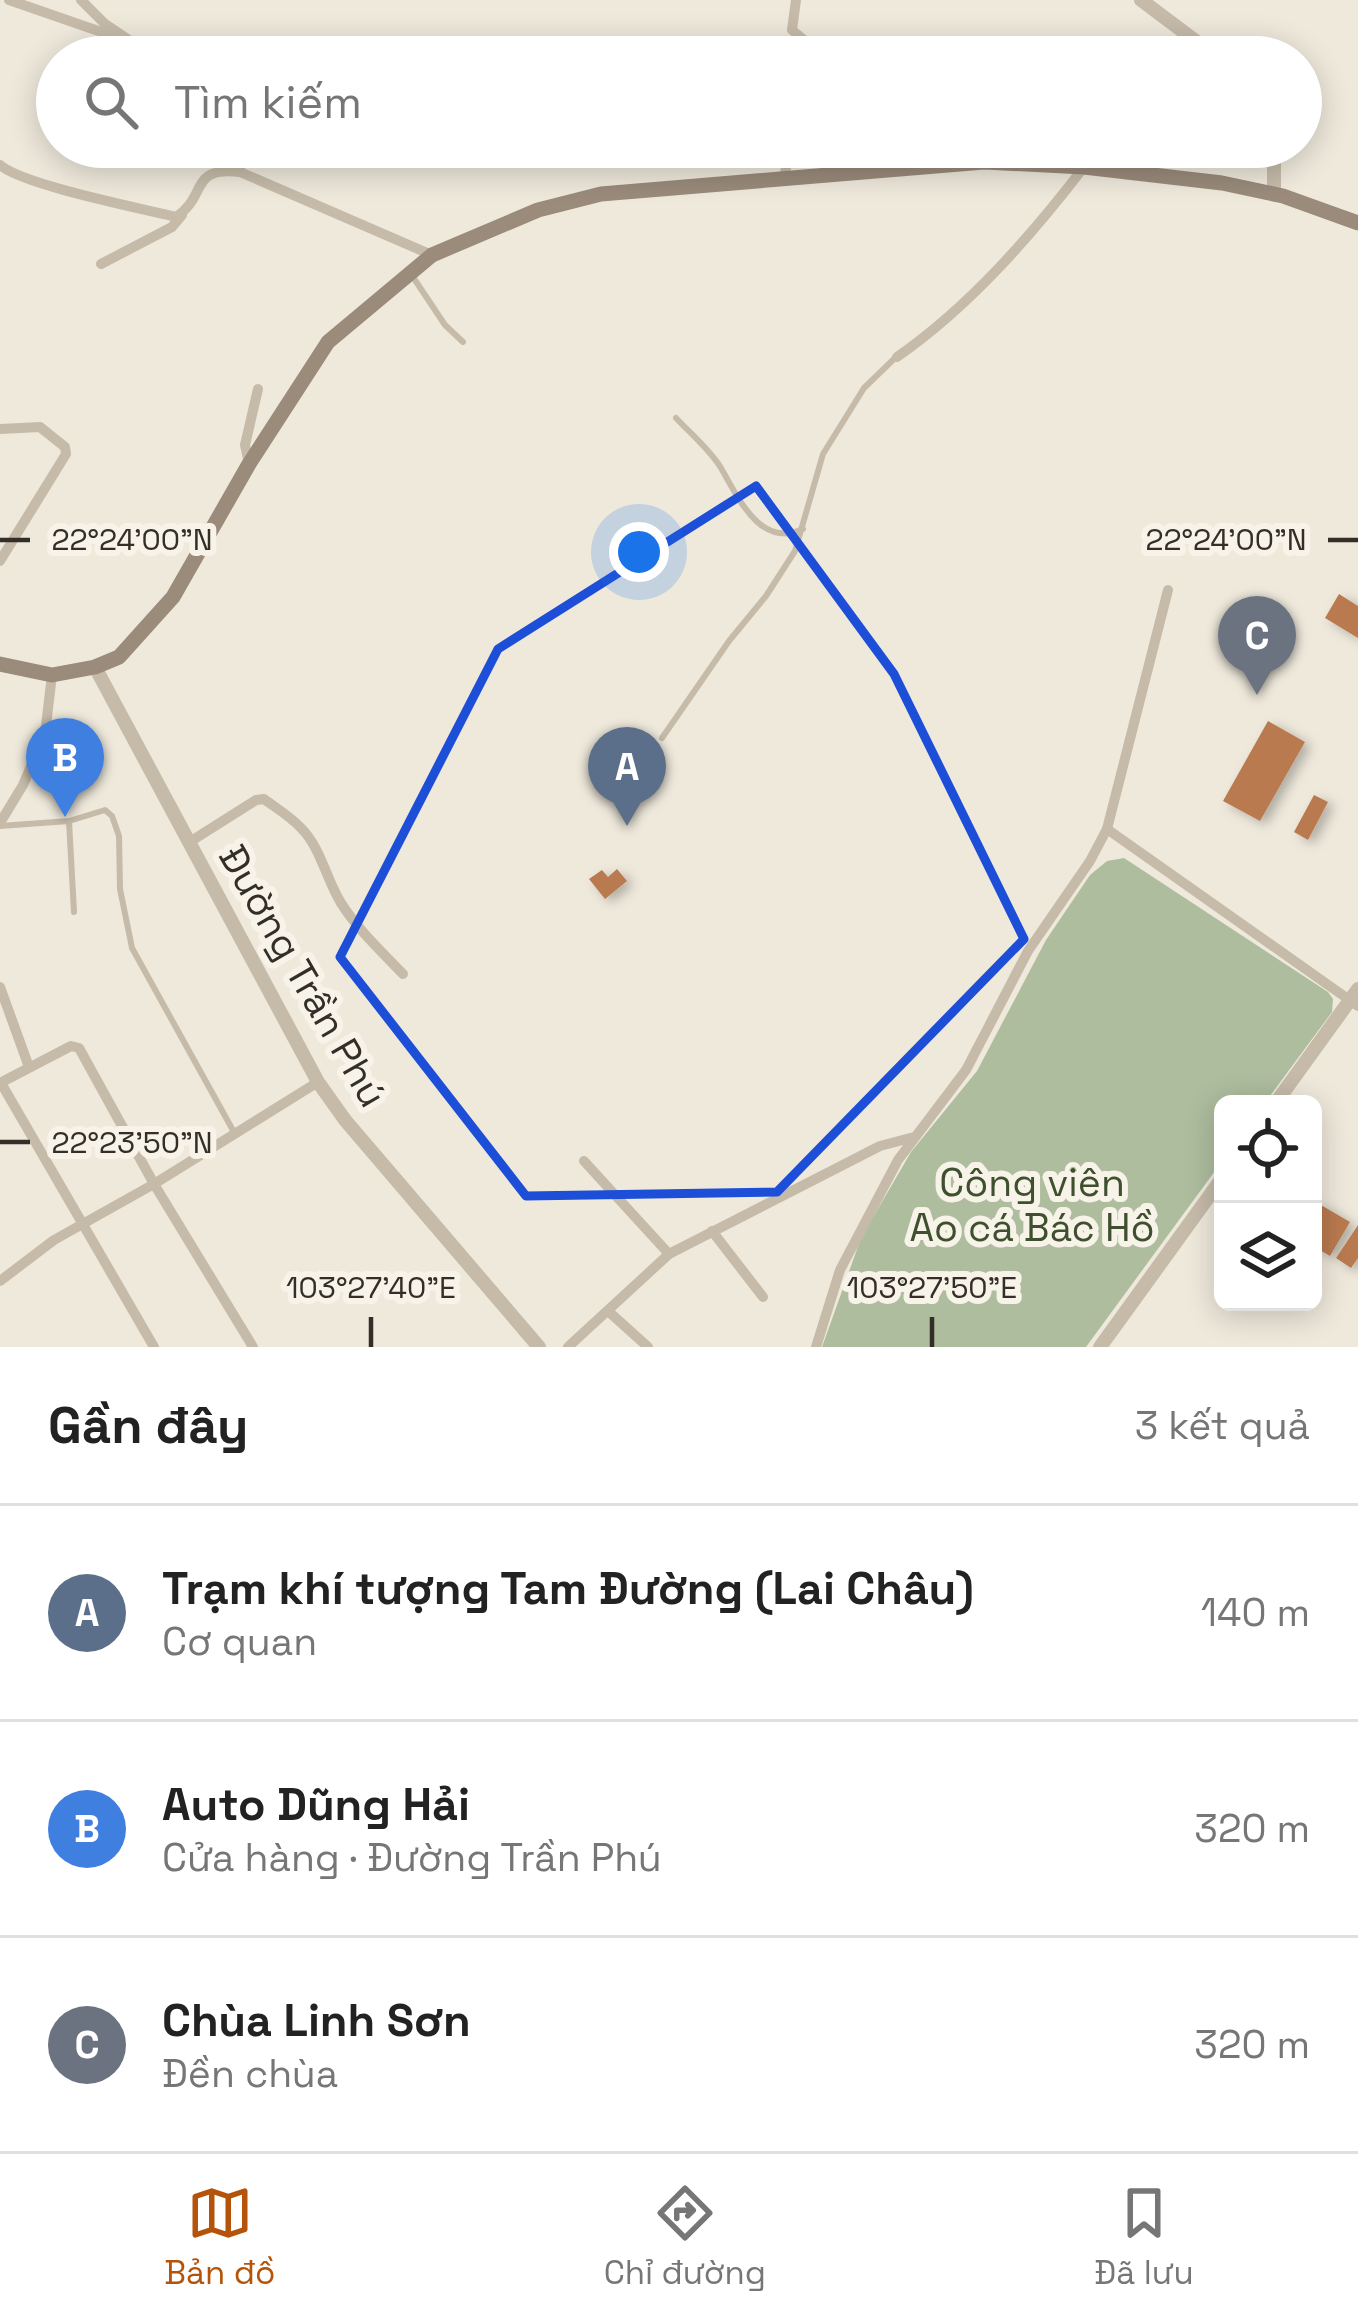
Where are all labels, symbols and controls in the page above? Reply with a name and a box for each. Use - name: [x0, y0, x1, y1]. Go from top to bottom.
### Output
- search box: [36, 36, 1322, 168]
- icon: search: [78, 69, 144, 135]
- text: Tìm kiếm: [174, 74, 362, 131]
- text: 22°24'00"N: [51, 520, 213, 559]
- text: 22°24'00"N: [1145, 520, 1307, 559]
- your location: [609, 522, 669, 582]
- pin: C: [1218, 596, 1296, 695]
- pin: B: [26, 718, 104, 817]
- pin: A: [588, 727, 666, 826]
- street label: Đường Trần Phú: [208, 836, 398, 1116]
- map controls: [1214, 1095, 1322, 1311]
- button: locate: [1214, 1095, 1322, 1203]
- text: 22°23'50"N: [51, 1123, 213, 1162]
- park label: Công viên Ao cá Bác Hồ: [909, 1158, 1155, 1252]
- button: layers: [1214, 1203, 1322, 1311]
- text: 103°27'40"E: [286, 1268, 456, 1307]
- text: 103°27'50"E: [847, 1268, 1017, 1307]
- text: Gần đây: [48, 1393, 248, 1458]
- text: 3 kết quả: [1135, 1401, 1310, 1450]
- text: Trạm khí tượng Tam Đường (Lai Châu): [162, 1560, 974, 1617]
- text: A: [75, 1588, 99, 1637]
- text: 140 m: [1201, 1588, 1310, 1637]
- text: Cơ quan: [162, 1617, 317, 1666]
- text: Auto Dũng Hải: [162, 1776, 470, 1833]
- text: B: [74, 1804, 100, 1853]
- text: 320 m: [1194, 1804, 1310, 1853]
- text: Cửa hàng · Đường Trần Phú: [162, 1833, 662, 1882]
- text: Chùa Linh Sơn: [162, 1992, 471, 2049]
- text: C: [74, 2020, 100, 2069]
- text: 320 m: [1194, 2020, 1310, 2069]
- text: Đền chùa: [162, 2049, 338, 2098]
- tab: Bản đồ: [164, 2180, 275, 2294]
- tab: Chỉ đường: [604, 2180, 766, 2294]
- tab: Đã lưu: [1094, 2180, 1194, 2294]

